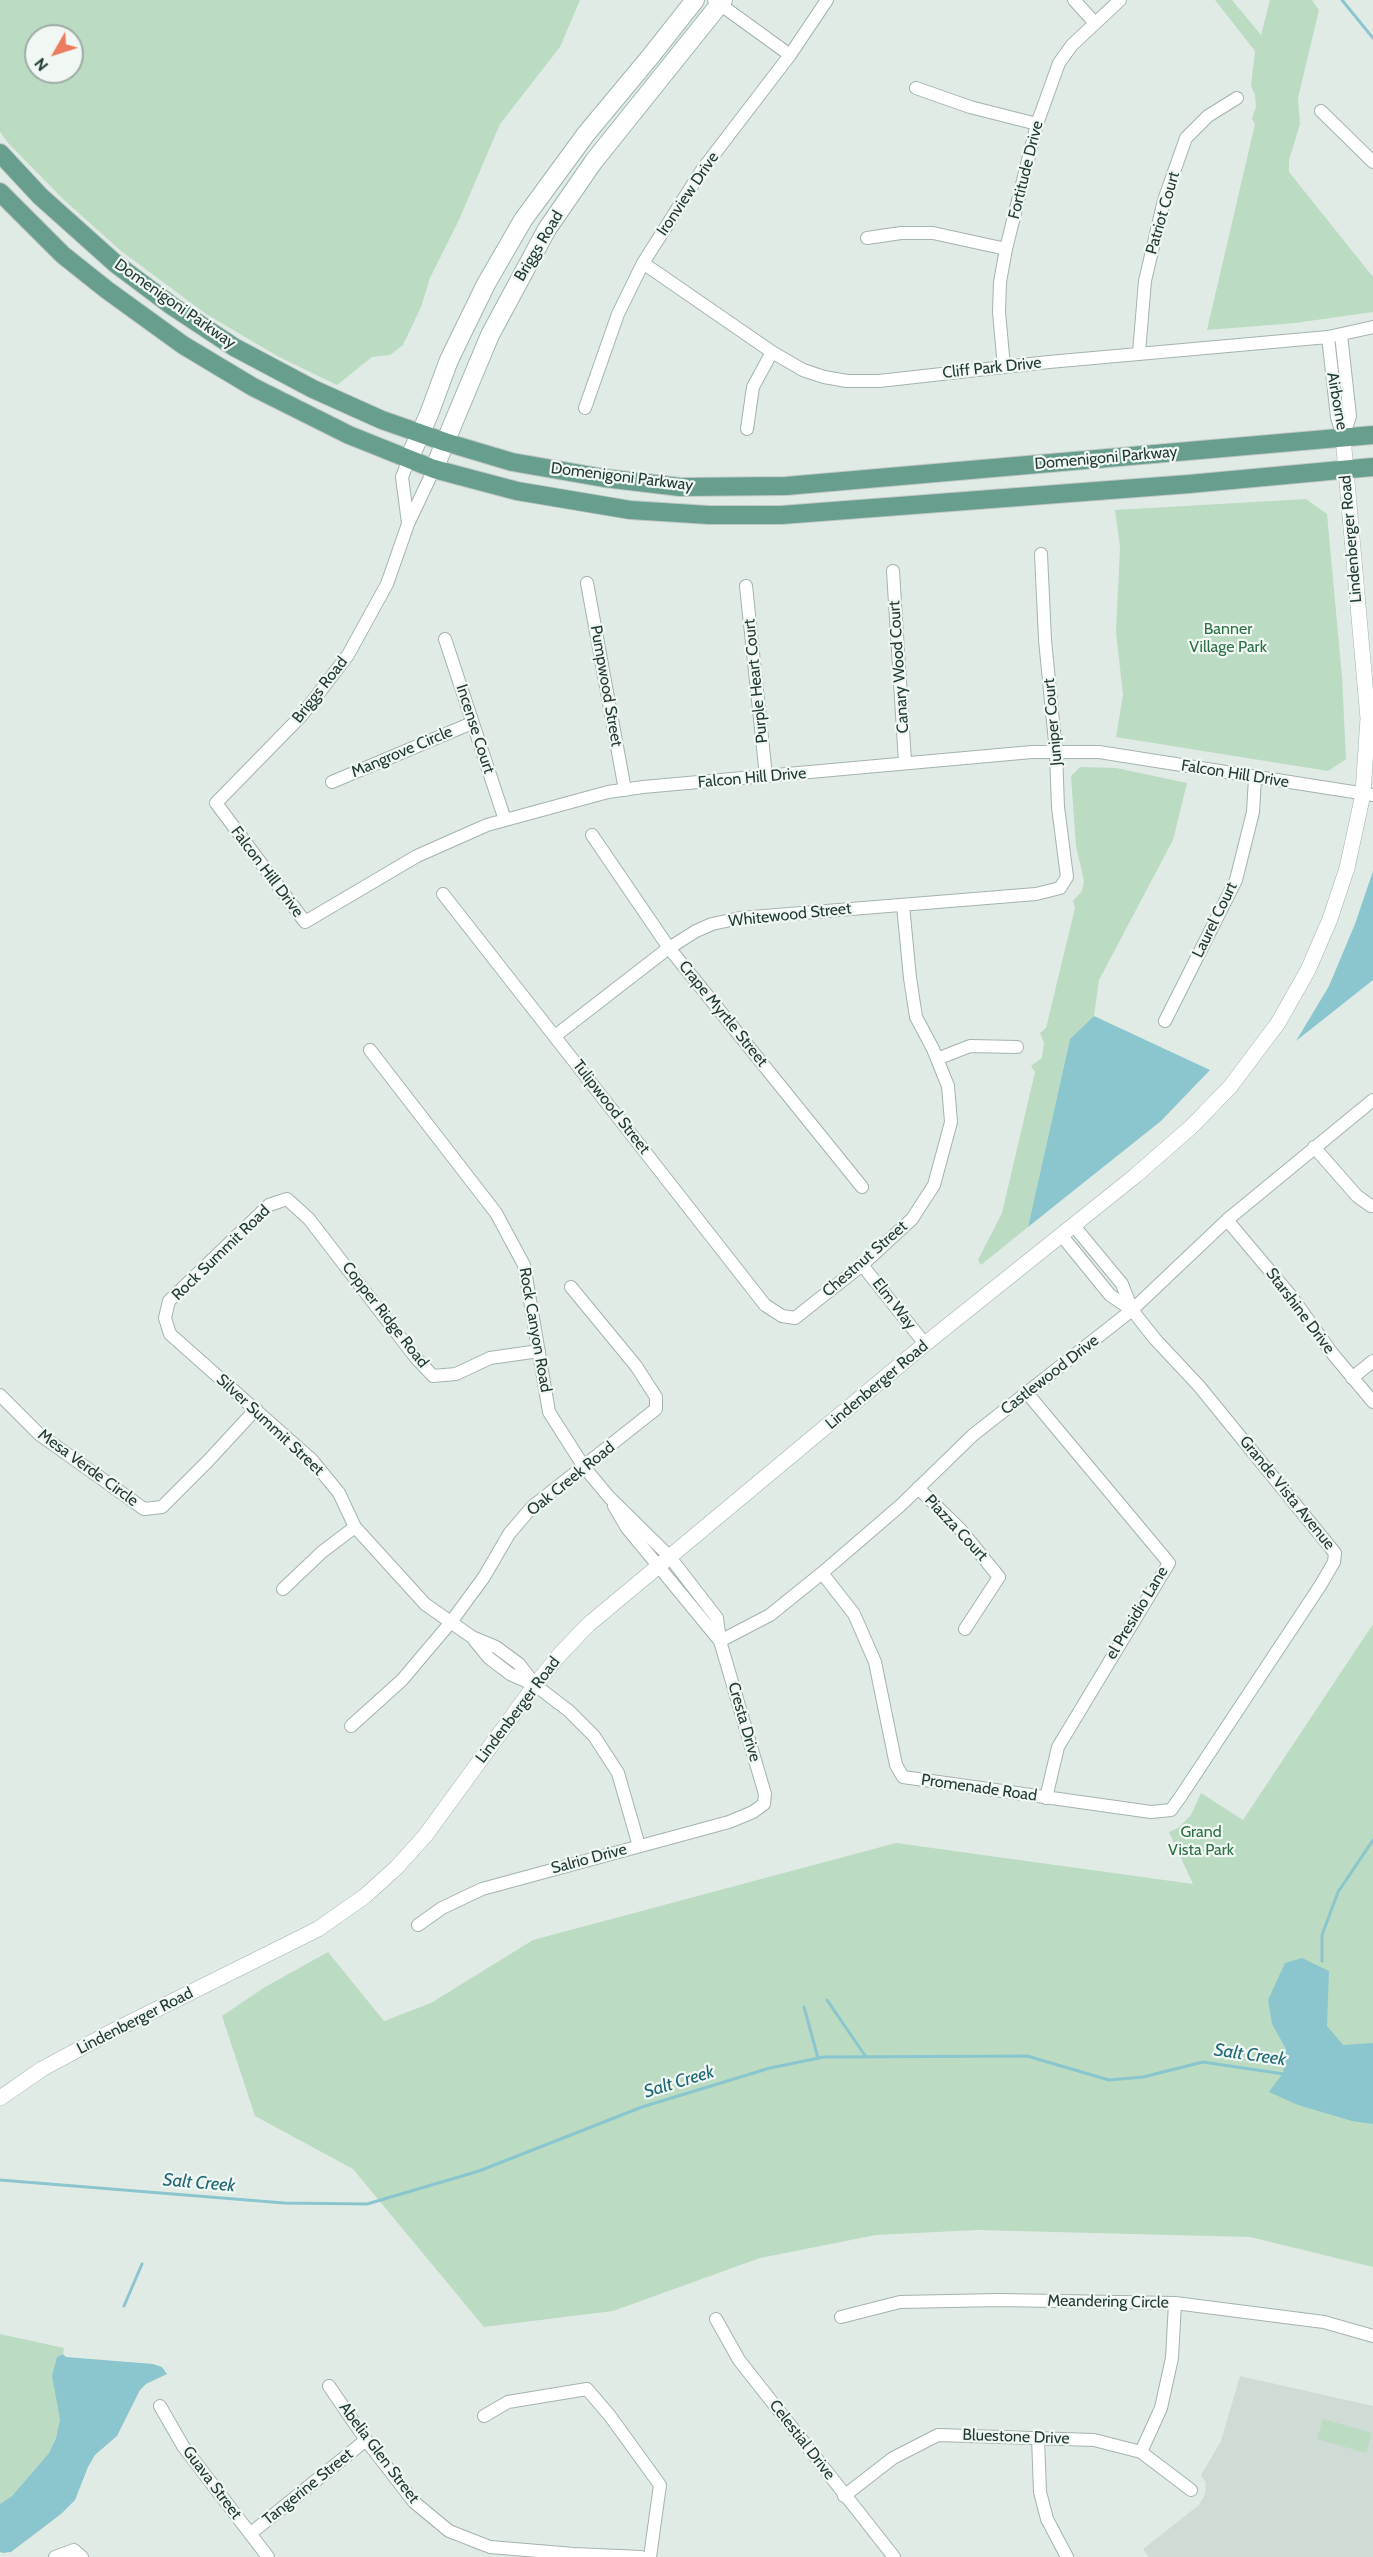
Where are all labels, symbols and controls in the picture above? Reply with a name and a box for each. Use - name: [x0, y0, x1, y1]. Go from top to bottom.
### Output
- north arrow: [24, 24, 84, 84]
- text: N: [30, 54, 52, 75]
- street label: Fortitude Drive: [1005, 119, 1047, 221]
- street label: Ironview Drive: [653, 148, 723, 240]
- street label: Patriot Court: [1142, 169, 1184, 257]
- street label: Briggs Road: [510, 207, 568, 285]
- street label: Domenigoni Parkway: [111, 255, 239, 353]
- street label: Cliff Park Drive: [942, 353, 1042, 383]
- street label: Airborne: [1322, 371, 1352, 431]
- street label: Domenigoni Parkway: [1034, 442, 1178, 474]
- street label: Domenigoni Parkway: [550, 459, 694, 495]
- street label: Lindenberger Road: [1336, 474, 1366, 604]
- street label: Canary Wood Court: [885, 600, 913, 734]
- street label: Purple Heart Court: [740, 618, 772, 744]
- park label: Banner Village Park: [1189, 619, 1267, 657]
- street label: Pumpwood Street: [586, 624, 626, 748]
- street label: Briggs Road: [288, 653, 352, 727]
- street label: Juniper Court: [1040, 678, 1066, 766]
- street label: Incense Court: [452, 682, 498, 776]
- street label: Mangrove Circle: [348, 722, 456, 782]
- street label: Falcon Hill Drive: [1180, 756, 1290, 792]
- street label: Falcon Hill Drive: [697, 764, 807, 792]
- street label: Falcon Hill Drive: [227, 823, 307, 921]
- street label: Laurel Court: [1188, 879, 1242, 961]
- street label: Whitewood Street: [728, 899, 852, 931]
- street label: Crape Myrtle Street: [674, 957, 772, 1071]
- street label: Tulipwood Street: [568, 1056, 654, 1158]
- street label: Rock Summit Road: [168, 1201, 274, 1305]
- street label: Chestnut Street: [819, 1217, 911, 1301]
- street label: Copper Ridge Road: [338, 1258, 432, 1372]
- street label: Starshine Drive: [1261, 1264, 1339, 1358]
- street label: Rock Canyon Road: [515, 1266, 555, 1394]
- street label: Elm Way: [868, 1274, 920, 1334]
- street label: Castlewood Drive: [997, 1331, 1103, 1419]
- street label: Lindenberger Road: [822, 1337, 932, 1433]
- street label: Silver Summit Street: [212, 1370, 328, 1480]
- street label: Mesa Verde Circle: [34, 1425, 142, 1511]
- street label: Grande Vista Avenue: [1235, 1432, 1339, 1554]
- street label: Oak Creek Road: [523, 1438, 619, 1520]
- street label: Piazza Court: [920, 1491, 992, 1565]
- street label: el Presidio Lane: [1102, 1563, 1172, 1663]
- street label: Lindenberger Road: [472, 1653, 564, 1767]
- street label: Cresta Drive: [723, 1680, 765, 1764]
- street label: Promenade Road: [920, 1770, 1038, 1806]
- park label: Grand Vista Park: [1168, 1822, 1234, 1860]
- street label: Salrio Drive: [549, 1840, 629, 1878]
- street label: Lindenberger Road: [74, 1983, 196, 2059]
- water label: Salt Creek: [1213, 2039, 1287, 2071]
- water label: Salt Creek: [641, 2061, 717, 2103]
- water label: Salt Creek: [162, 2169, 236, 2197]
- street label: Meandering Circle: [1047, 2291, 1169, 2313]
- street label: Celestial Drive: [765, 2396, 839, 2484]
- street label: Abelia Glen Street: [335, 2399, 423, 2507]
- street label: Bluestone Drive: [962, 2426, 1070, 2448]
- street label: Guava Street: [178, 2443, 246, 2523]
- street label: Tangerine Street: [259, 2445, 357, 2529]

